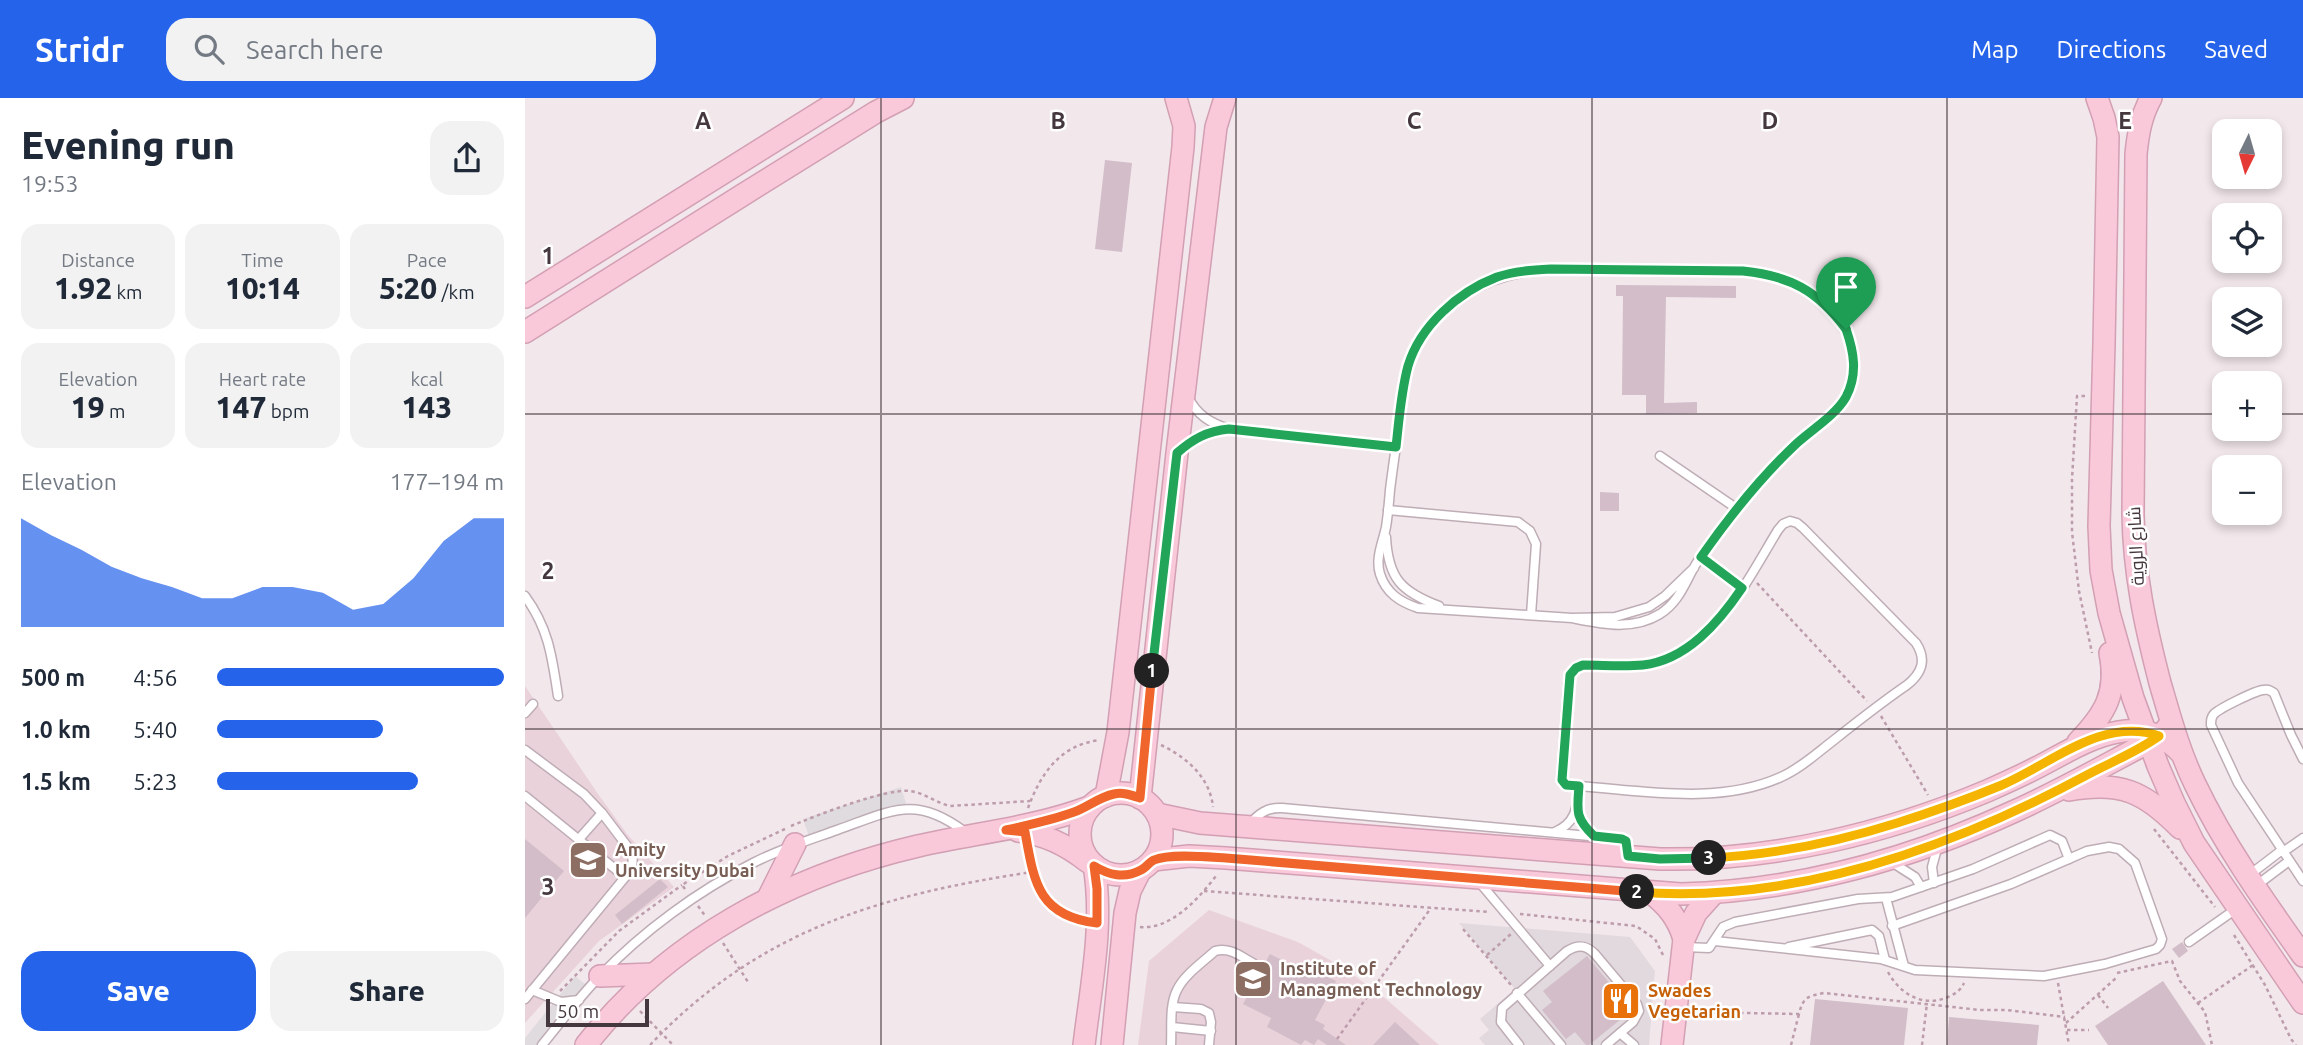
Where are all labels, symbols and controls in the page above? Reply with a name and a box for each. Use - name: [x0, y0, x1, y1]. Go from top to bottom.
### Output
- search box: [166, 18, 656, 81]
- icon: search: [190, 30, 228, 68]
- text: Stridr: [35, 31, 124, 68]
- text: Search here: [246, 35, 383, 64]
- text: Map: [1971, 36, 2018, 63]
- text: Directions: [2056, 36, 2166, 63]
- text: Saved: [2204, 36, 2268, 63]
- text: A: [695, 108, 711, 133]
- text: B: [1050, 108, 1066, 133]
- text: C: [1407, 108, 1422, 133]
- text: D: [1762, 108, 1778, 133]
- text: E: [2118, 108, 2132, 133]
- north arrow: [2212, 119, 2282, 189]
- map controls: [2212, 119, 2282, 525]
- button: share: [430, 121, 504, 195]
- text: Evening run: [21, 124, 235, 166]
- text: 19:53: [21, 171, 79, 196]
- button: locate: [2212, 203, 2282, 273]
- text: 1: [542, 243, 554, 268]
- text: Distance: [61, 249, 135, 271]
- text: Time: [241, 249, 284, 271]
- text: Pace: [407, 249, 447, 271]
- pin: [1816, 257, 1876, 329]
- icon: arrive: [1827, 268, 1865, 306]
- text: 1.92: [54, 271, 112, 305]
- text: 10:14: [225, 271, 300, 305]
- text: 5:20: [379, 271, 437, 305]
- text: km: [112, 281, 142, 303]
- text: /km: [437, 281, 475, 303]
- button: layers: [2212, 287, 2282, 357]
- text: Elevation: [59, 368, 138, 390]
- text: Heart rate: [219, 368, 306, 390]
- text: kcal: [410, 368, 443, 390]
- button: +: [2212, 371, 2282, 441]
- text: 19: [71, 390, 105, 424]
- text: 147: [216, 390, 266, 424]
- text: 143: [401, 390, 452, 424]
- text: m: [105, 400, 125, 422]
- text: bpm: [266, 400, 309, 422]
- button: −: [2212, 455, 2282, 525]
- text: Elevation: [21, 469, 117, 494]
- text: 177–194 m: [390, 469, 504, 494]
- street label: شارع الروية: [2123, 506, 2150, 586]
- text: 2: [542, 558, 554, 583]
- pin: 1: [1135, 654, 1169, 688]
- text: 1: [1146, 659, 1157, 681]
- text: 500 m: [21, 665, 85, 690]
- text: 4:56: [133, 665, 178, 690]
- text: 1.0 km: [21, 717, 91, 742]
- text: 5:40: [133, 717, 178, 742]
- text: 1.5 km: [21, 769, 91, 794]
- text: 5:23: [133, 769, 178, 794]
- school or university icon: Amity University Dubai: [567, 839, 609, 881]
- place label: Amity University Dubai: [615, 839, 755, 880]
- pin: 3: [1691, 840, 1727, 876]
- text: 3: [1703, 846, 1714, 868]
- text: 3: [542, 874, 554, 899]
- pin: 2: [1619, 874, 1655, 910]
- text: 2: [1631, 880, 1642, 902]
- button: Save: [21, 951, 256, 1031]
- button: Share: [270, 951, 504, 1031]
- school or university icon: Institute of Managment Technology: [1232, 958, 1274, 1000]
- place label: Institute of Managment Technology: [1280, 958, 1482, 999]
- restaurant icon: Swades Vegetarian: [1600, 980, 1642, 1022]
- place label: Swades Vegetarian: [1648, 980, 1741, 1021]
- scale bar: [546, 996, 649, 1028]
- text: 50 m: [557, 1000, 599, 1022]

